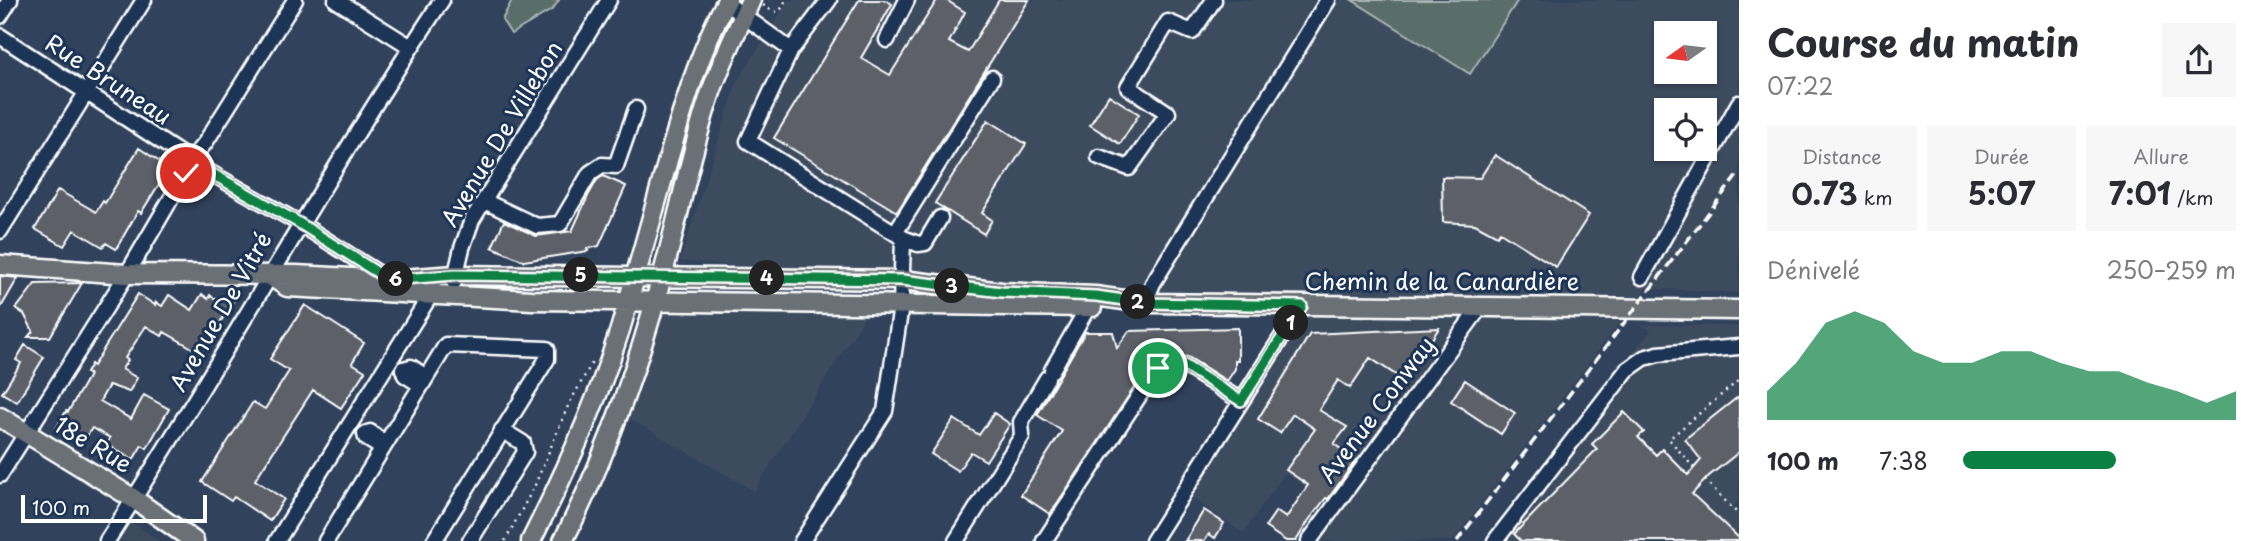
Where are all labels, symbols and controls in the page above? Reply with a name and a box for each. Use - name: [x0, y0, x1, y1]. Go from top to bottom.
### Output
- text: Course du matin: [1767, 13, 2079, 70]
- north arrow: [1654, 21, 1717, 84]
- map controls: [1654, 21, 1717, 161]
- button: share: [2162, 23, 2236, 97]
- street label: Rue Bruneau: [39, 25, 179, 133]
- street label: Avenue De Villebon: [431, 34, 570, 233]
- text: 07:22: [1767, 68, 1833, 103]
- button: locate: [1654, 98, 1717, 161]
- text: Distance: [1802, 142, 1882, 170]
- text: Durée: [1974, 142, 2029, 170]
- text: Allure: [2134, 142, 2189, 170]
- pin: [156, 143, 216, 203]
- icon: check: [167, 154, 205, 192]
- text: 0.73: [1791, 170, 1858, 215]
- text: 5:07: [1968, 170, 2035, 215]
- text: 7:01: [2109, 170, 2171, 215]
- text: km: [1858, 183, 1892, 211]
- text: /km: [2171, 183, 2214, 211]
- street label: Avenue De Vitré: [160, 225, 280, 398]
- text: Dénivelé: [1767, 252, 1860, 287]
- text: 250–259 m: [2107, 252, 2236, 287]
- pin: 5: [564, 258, 598, 292]
- text: 5: [574, 260, 587, 288]
- pin: 4: [750, 260, 784, 296]
- pin: 6: [378, 262, 414, 296]
- text: 4: [760, 263, 773, 291]
- street label: Chemin de la Canardière: [1305, 263, 1579, 298]
- text: 6: [389, 264, 402, 292]
- pin: 3: [934, 268, 970, 304]
- text: 3: [945, 271, 958, 299]
- pin: 2: [1120, 284, 1156, 320]
- text: 2: [1131, 287, 1144, 315]
- pin: 1: [1274, 306, 1308, 340]
- text: 1: [1286, 308, 1295, 336]
- street label: Avenue Conway: [1309, 329, 1442, 489]
- pin: [1128, 338, 1188, 398]
- icon: arrive: [1139, 349, 1177, 387]
- street label: 18e Rue: [48, 407, 139, 481]
- text: 100 m: [1767, 443, 1839, 478]
- text: 7:38: [1879, 443, 1928, 478]
- scale bar: [21, 492, 206, 524]
- text: 100 m: [32, 493, 90, 521]

